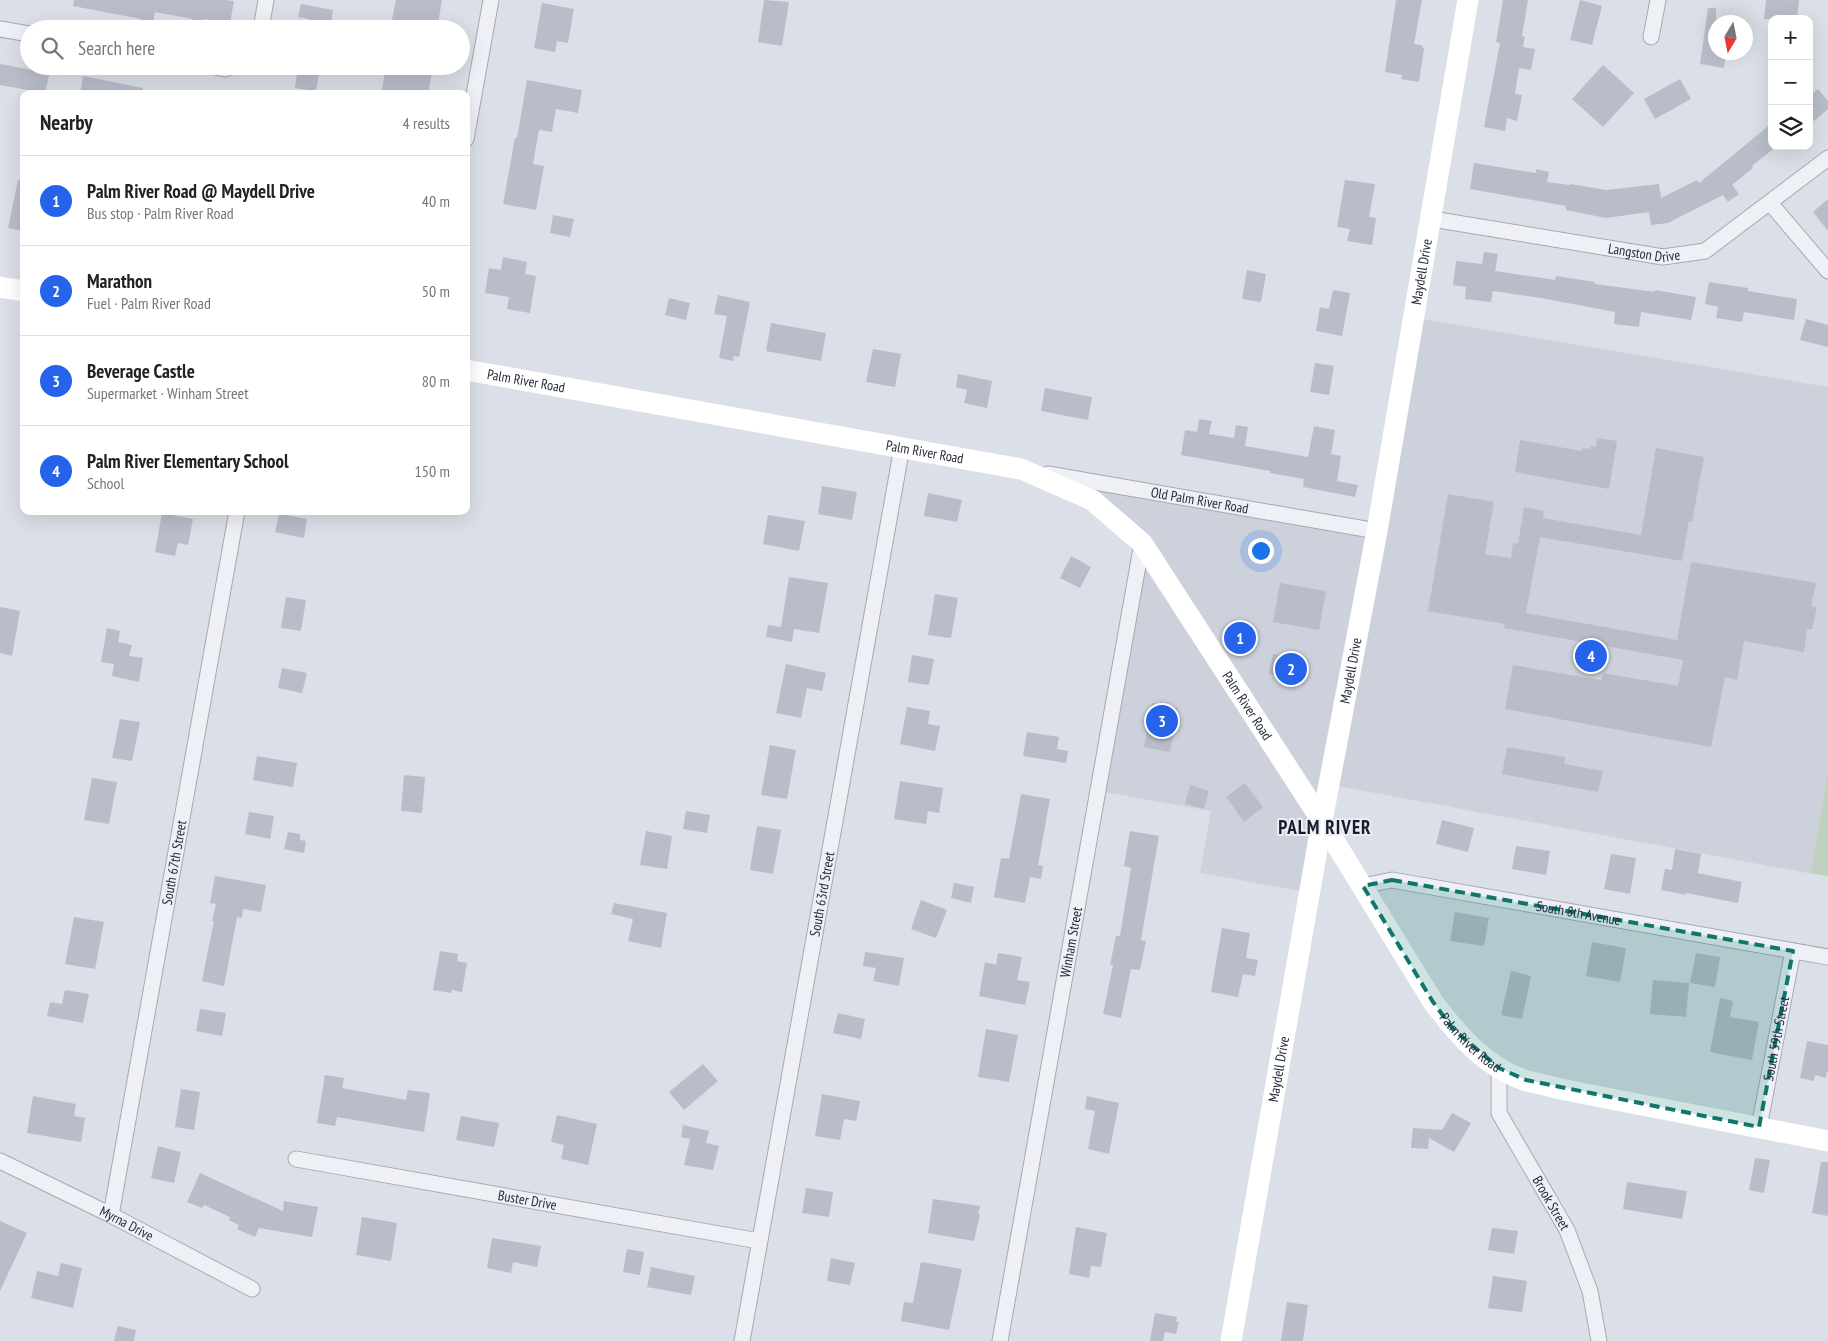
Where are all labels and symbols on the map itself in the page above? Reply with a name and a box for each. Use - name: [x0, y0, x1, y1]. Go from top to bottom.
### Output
- north arrow: [1708, 15, 1753, 60]
- street label: Maydell Drive: [1407, 237, 1436, 306]
- street label: Langston Drive: [1607, 239, 1682, 266]
- street label: Palm River Road: [486, 365, 566, 396]
- street label: Palm River Road: [884, 436, 965, 468]
- street label: Old Palm River Road: [1150, 483, 1250, 518]
- your location: [1248, 538, 1274, 564]
- pin: 1: [1224, 619, 1256, 657]
- street label: Maydell Drive: [1335, 636, 1366, 705]
- pin: 4: [1575, 637, 1607, 675]
- pin: 2: [1275, 650, 1307, 688]
- street label: Palm River Road: [1218, 668, 1276, 744]
- pin: 3: [1146, 702, 1178, 740]
- district label: PALM RIVER: [1278, 815, 1372, 839]
- street label: South 67th Street: [158, 819, 191, 906]
- street label: South 63rd Street: [806, 850, 838, 938]
- street label: South 8th Avenue: [1535, 897, 1622, 929]
- street label: Winham Street: [1056, 905, 1086, 979]
- street label: South 59th Street: [1759, 995, 1793, 1082]
- street label: Palm River Road: [1436, 1009, 1504, 1076]
- street label: Maydell Drive: [1264, 1035, 1293, 1104]
- street label: Brook Street: [1528, 1173, 1574, 1233]
- street label: Buster Drive: [497, 1186, 558, 1214]
- street label: Myrna Drive: [97, 1202, 157, 1245]

